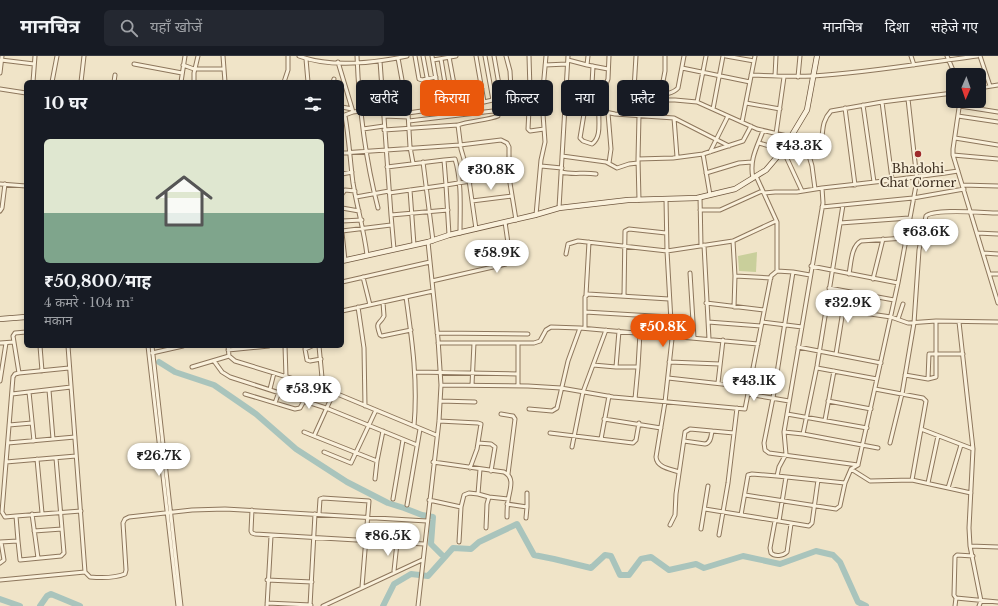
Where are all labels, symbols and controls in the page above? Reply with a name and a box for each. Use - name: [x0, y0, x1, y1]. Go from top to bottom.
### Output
- search box: [104, 10, 384, 46]
- text: मानचित्र: [20, 15, 80, 38]
- icon: search: [118, 17, 140, 39]
- text: यहाँ खोजें: [150, 17, 202, 36]
- text: मानचित्र: [823, 18, 863, 36]
- text: दिशा: [885, 18, 909, 36]
- text: सहेजे गए: [931, 18, 978, 36]
- north arrow: [946, 68, 986, 108]
- map controls: [946, 68, 986, 108]
- chip: खरीदें: [356, 80, 412, 116]
- chip: किराया: [420, 80, 484, 116]
- chip: फ़िल्टर: [492, 80, 553, 116]
- chip: नया: [561, 80, 609, 116]
- chip: फ़्लैट: [617, 80, 669, 116]
- text: 10 घर: [44, 93, 87, 114]
- icon: filters: [302, 93, 324, 115]
- pin: ₹43.3K: [766, 133, 832, 167]
- text: ₹43.3K: [776, 137, 822, 154]
- marker: Bhadohi Chat Corner: [913, 149, 923, 159]
- pin: ₹30.8K: [458, 157, 524, 191]
- text: ₹30.8K: [467, 161, 515, 178]
- place label: Bhadohi Chat Corner: [880, 161, 957, 190]
- icon: home: [148, 165, 220, 237]
- pin: ₹63.6K: [893, 219, 959, 253]
- text: ₹63.6K: [902, 223, 950, 240]
- pin: ₹58.9K: [464, 240, 530, 274]
- text: ₹58.9K: [474, 244, 520, 261]
- text: ₹50,800/माह: [44, 271, 151, 292]
- pin: ₹32.9K: [815, 290, 881, 324]
- text: 4 कमरे · 104 m²: [44, 294, 134, 311]
- text: ₹32.9K: [824, 294, 872, 311]
- text: मकान: [44, 312, 72, 329]
- pin: ₹50.8K: [630, 314, 696, 348]
- text: ₹50.8K: [639, 318, 687, 335]
- pin: ₹43.1K: [721, 368, 787, 402]
- text: ₹43.1K: [732, 372, 776, 389]
- pin: ₹53.9K: [276, 376, 342, 410]
- text: ₹53.9K: [286, 380, 332, 397]
- pin: ₹26.7K: [126, 443, 192, 477]
- text: ₹26.7K: [136, 447, 182, 464]
- pin: ₹86.5K: [355, 523, 421, 557]
- text: ₹86.5K: [365, 527, 411, 544]

